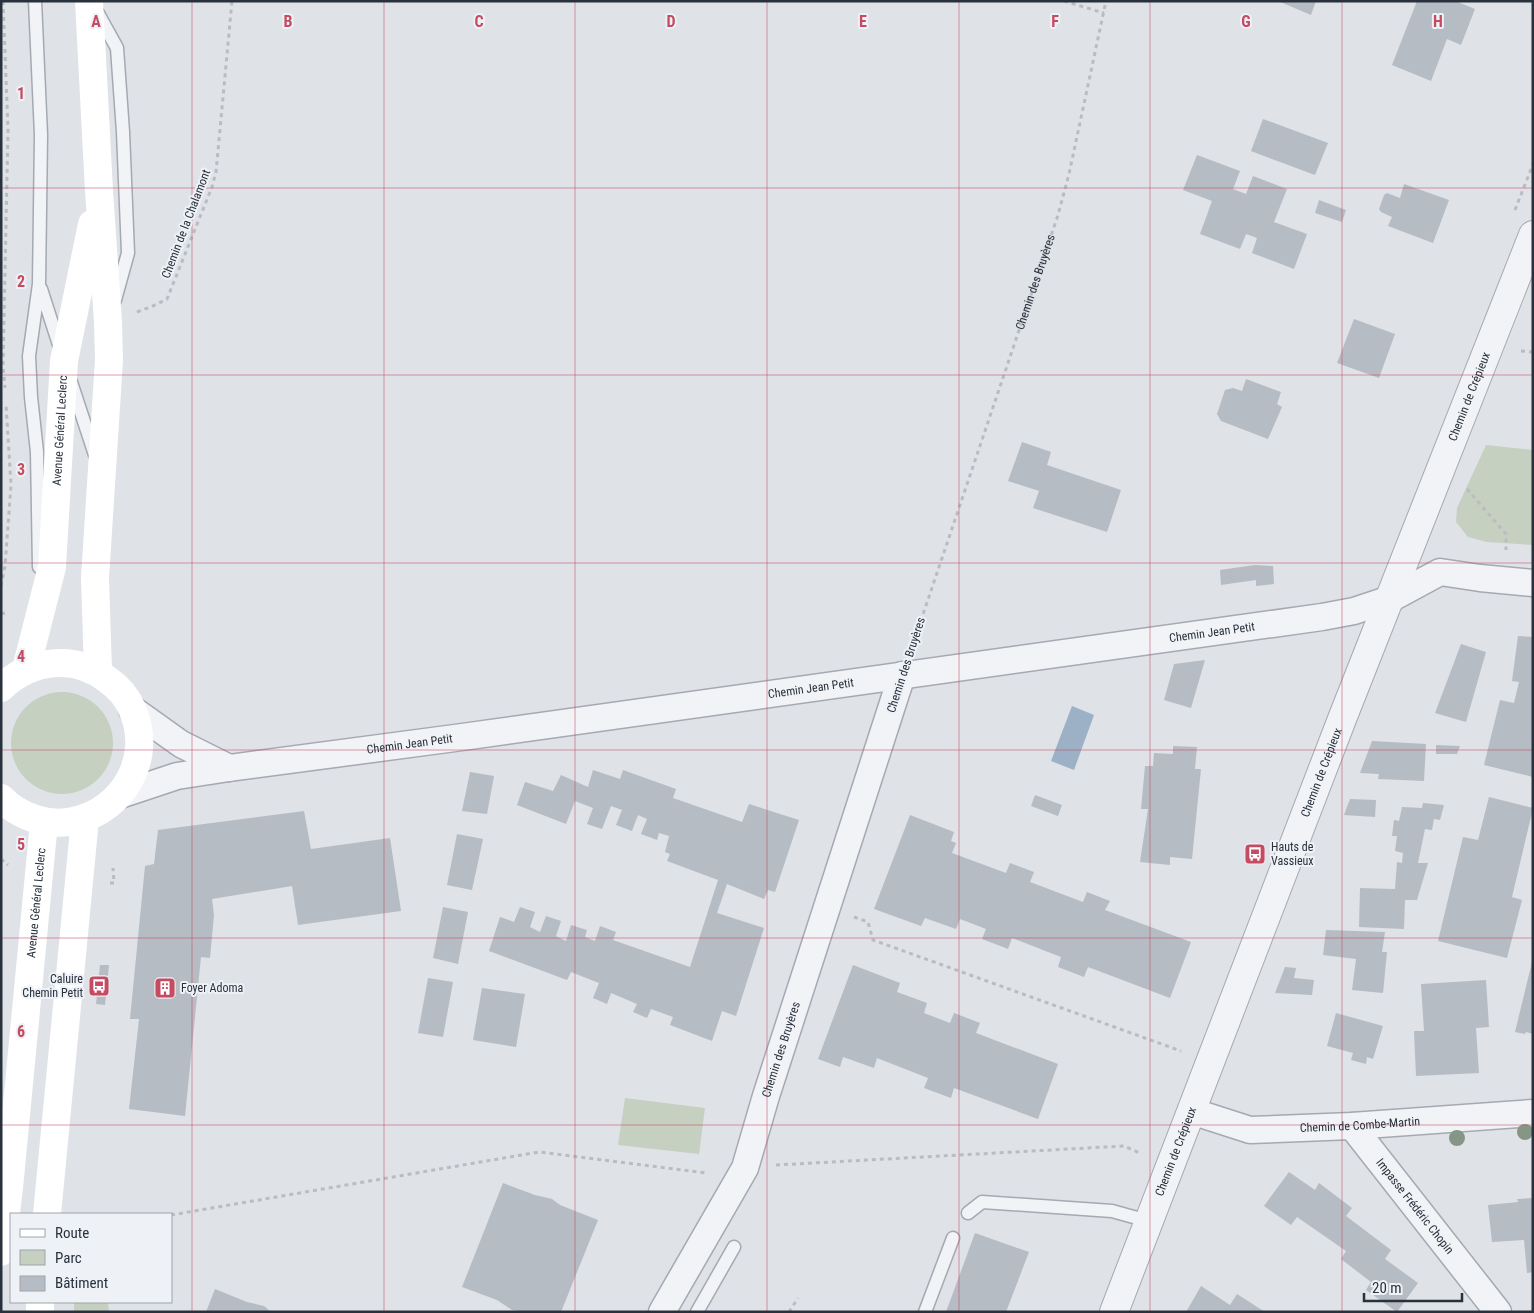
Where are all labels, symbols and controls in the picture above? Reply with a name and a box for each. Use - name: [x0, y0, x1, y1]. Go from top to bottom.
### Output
- text: A: [91, 12, 101, 31]
- text: B: [284, 12, 293, 31]
- text: C: [474, 12, 484, 31]
- text: D: [666, 12, 676, 31]
- text: E: [859, 12, 867, 31]
- text: F: [1051, 12, 1059, 31]
- text: G: [1241, 12, 1251, 31]
- text: H: [1433, 12, 1443, 31]
- text: 1: [17, 84, 25, 103]
- street label: Chemin de la Chalamont: [159, 167, 213, 280]
- street label: Chemin des Bruyères: [1013, 233, 1058, 332]
- text: 2: [17, 272, 25, 291]
- street label: Chemin de Crépieux: [1445, 350, 1493, 443]
- street label: Avenue Général Leclerc: [50, 374, 70, 486]
- text: 3: [17, 460, 25, 479]
- street label: Chemin des Bruyères: [884, 615, 928, 715]
- street label: Chemin Jean Petit: [1168, 619, 1256, 645]
- text: 4: [17, 647, 25, 666]
- street label: Chemin Jean Petit: [767, 675, 855, 701]
- street label: Chemin de Crépieux: [1298, 726, 1345, 819]
- street label: Chemin Jean Petit: [366, 731, 454, 757]
- text: 5: [17, 835, 25, 854]
- place label: Hauts de Vassieux: [1271, 840, 1314, 868]
- bus stop icon: Hauts de Vassieux: [1243, 842, 1267, 866]
- street label: Avenue Général Leclerc: [24, 847, 49, 959]
- place label: Caluire Chemin Petit: [22, 972, 83, 1000]
- bus stop icon: Caluire Chemin Petit: [87, 974, 111, 998]
- building icon: Foyer Adoma: [153, 976, 177, 1000]
- place label: Foyer Adoma: [181, 981, 243, 995]
- street label: Chemin des Bruyères: [759, 1000, 803, 1099]
- text: 6: [17, 1022, 25, 1041]
- street label: Chemin de Crépieux: [1152, 1105, 1199, 1198]
- street label: Chemin de Combe-Martin: [1300, 1114, 1421, 1135]
- street label: Impasse Frédéric Chopin: [1373, 1156, 1457, 1257]
- legend: [10, 1213, 172, 1303]
- text: Route: [55, 1224, 89, 1242]
- text: Parc: [55, 1249, 82, 1267]
- scale bar: [1364, 1270, 1462, 1302]
- text: Bâtiment: [55, 1274, 108, 1292]
- text: 20 m: [1372, 1279, 1402, 1297]

